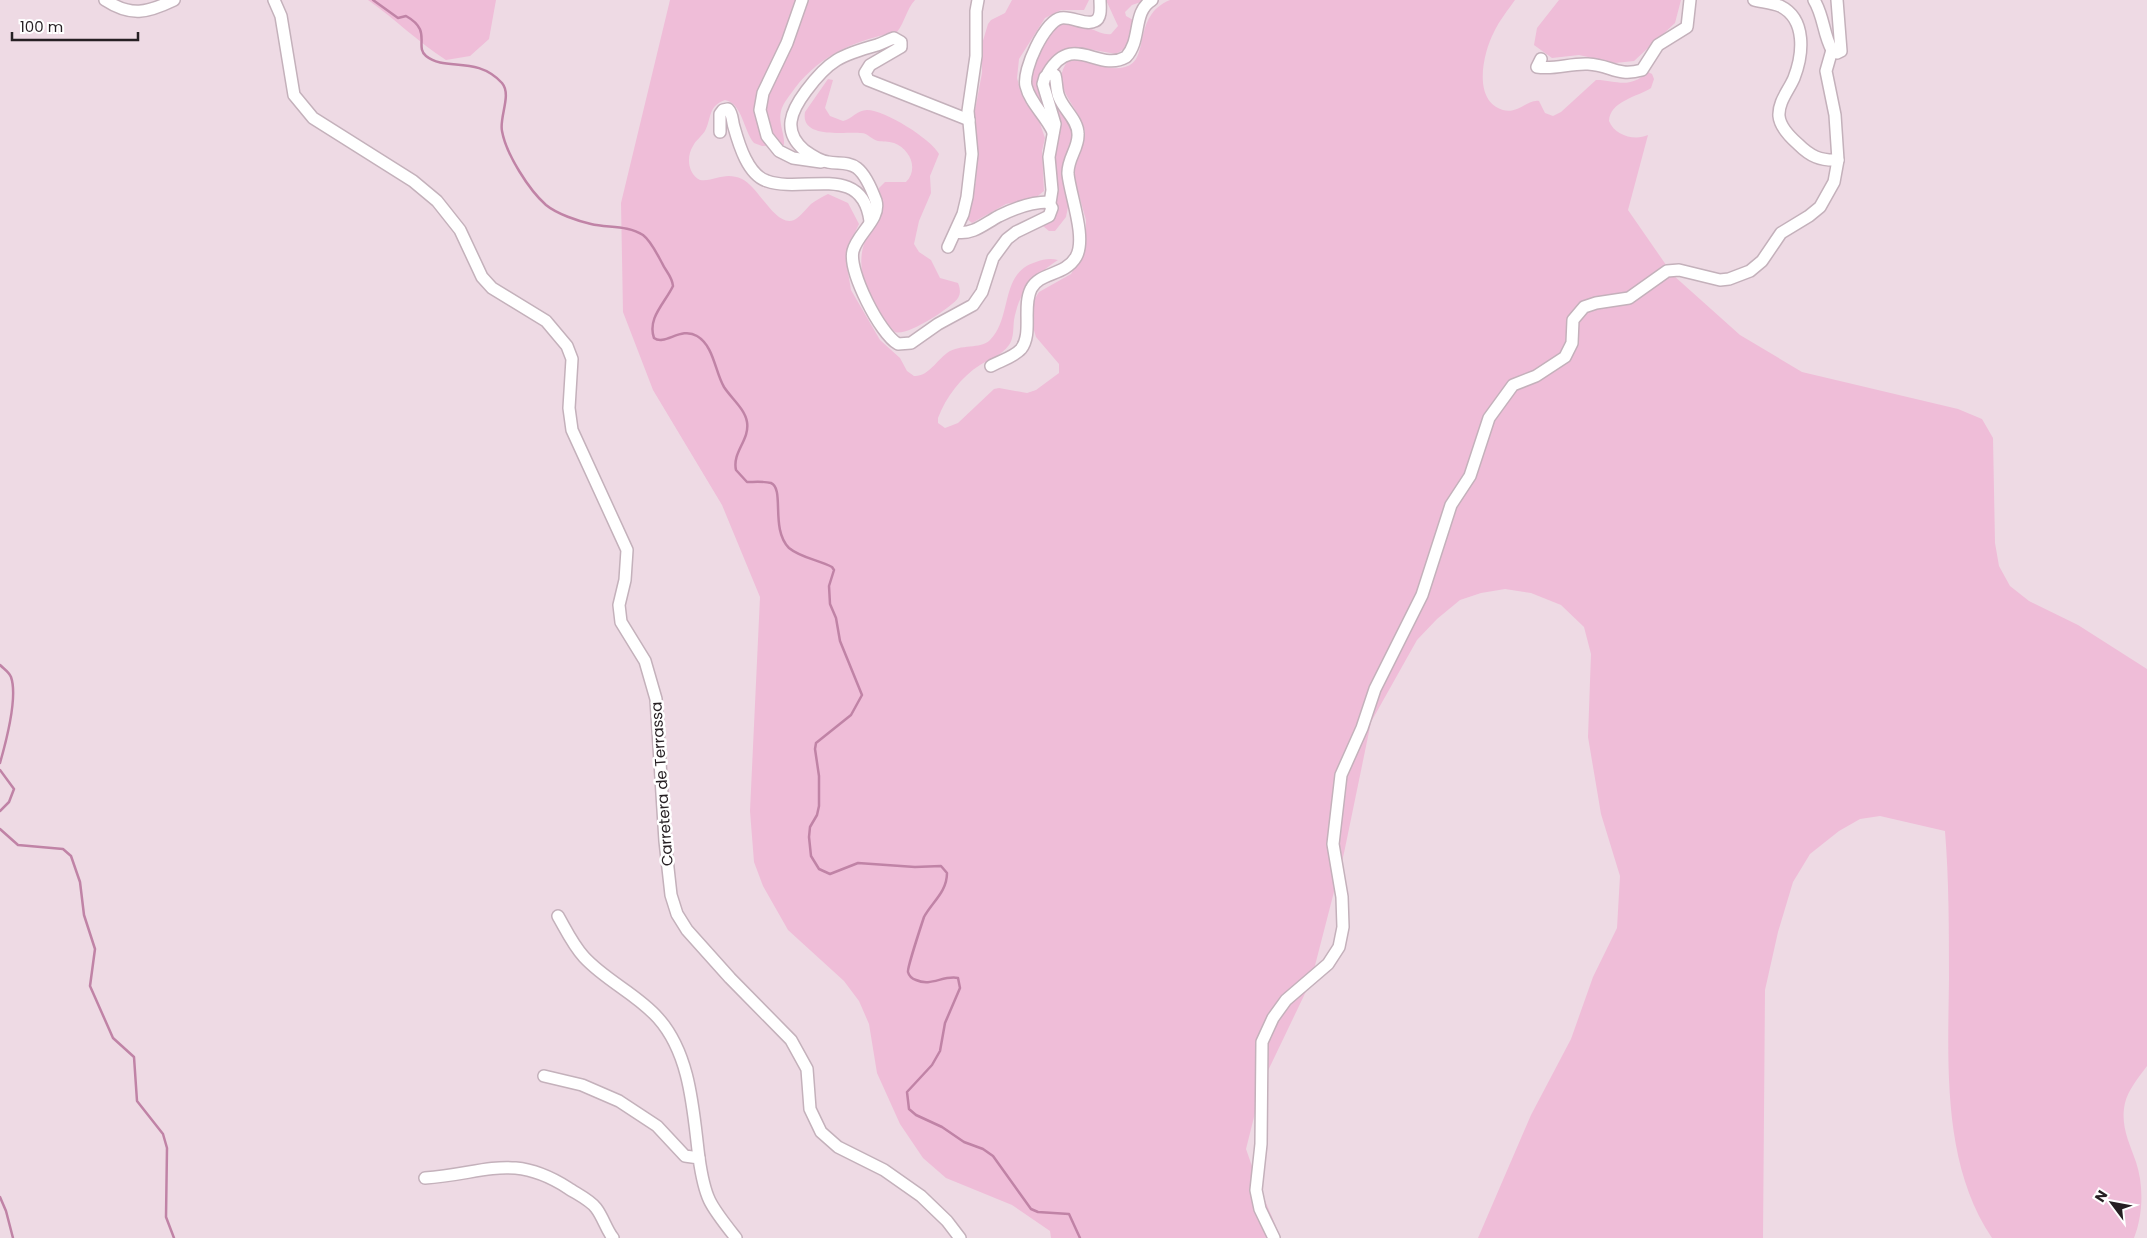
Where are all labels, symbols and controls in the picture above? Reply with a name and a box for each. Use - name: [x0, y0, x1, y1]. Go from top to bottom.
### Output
- scale bar: [12, 10, 139, 42]
- text: 100 m: [20, 16, 63, 37]
- street label: Carretera de Terrassa: [645, 701, 678, 867]
- north arrow: [2087, 1178, 2137, 1228]
- text: N: [2090, 1186, 2112, 1206]

